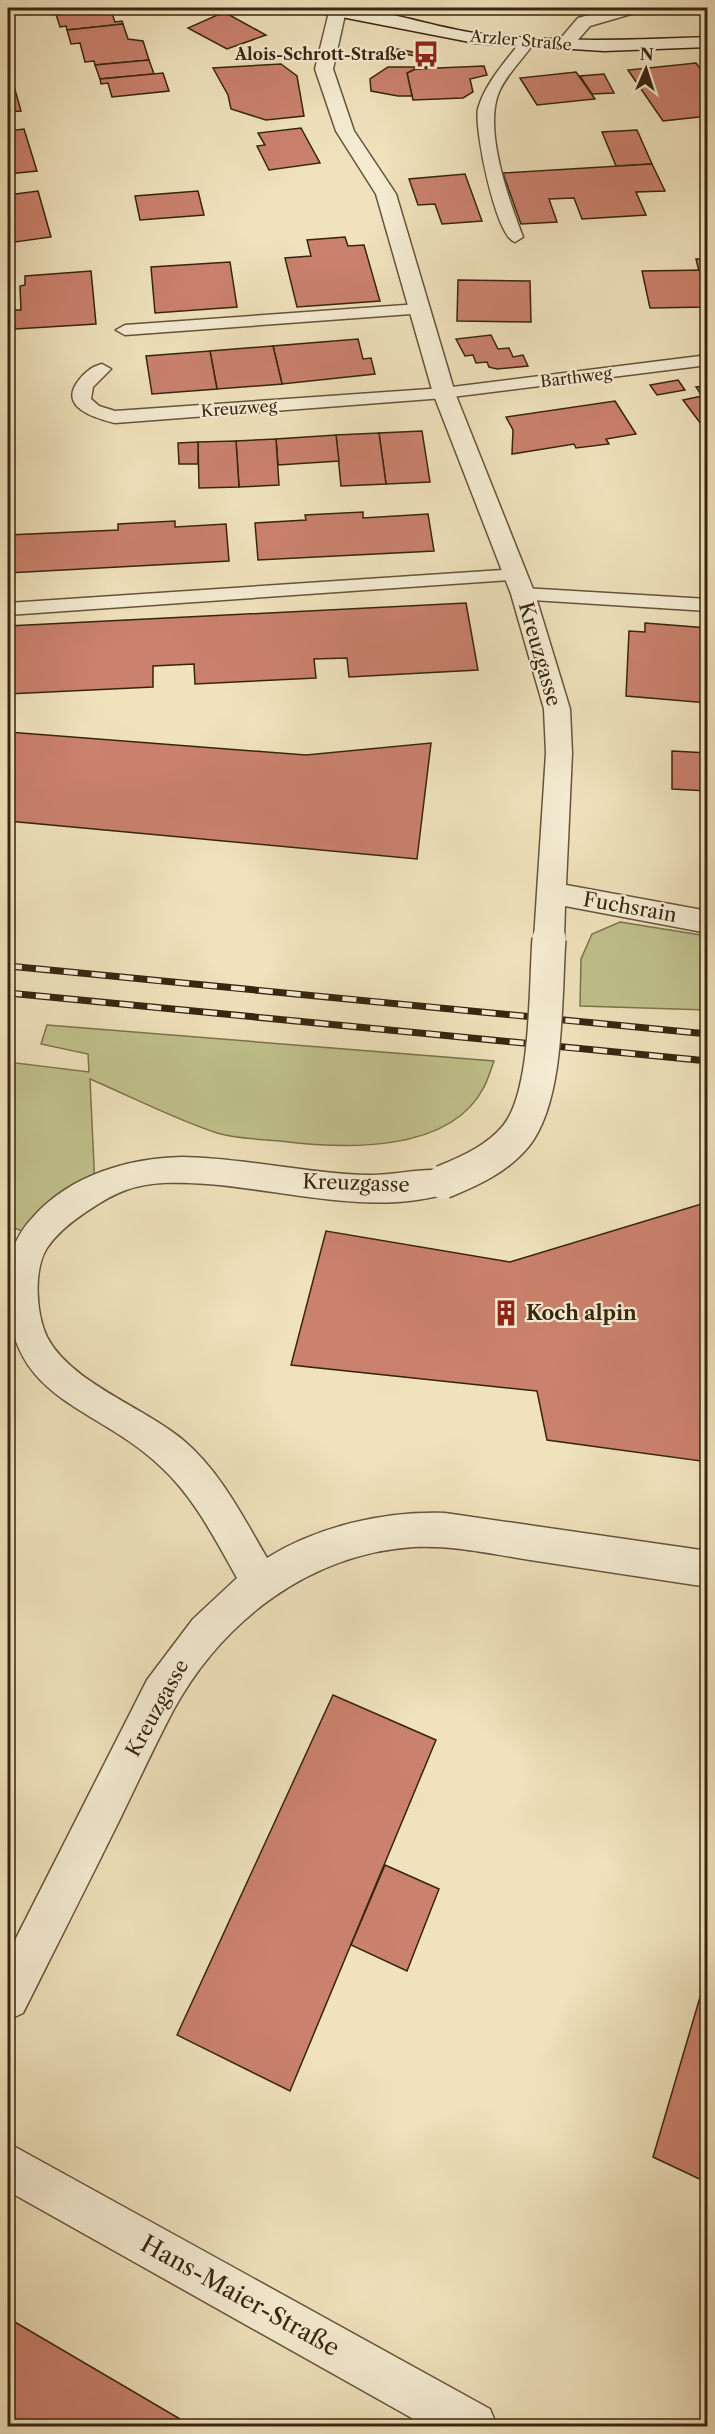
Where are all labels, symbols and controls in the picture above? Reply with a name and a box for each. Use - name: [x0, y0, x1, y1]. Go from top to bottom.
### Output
- street label: Arzler Straße: [468, 26, 573, 54]
- bus stop icon: Alois-Schrott-Straße: [411, 39, 441, 69]
- north arrow: [616, 39, 676, 99]
- place label: Alois-Schrott-Straße: [234, 44, 406, 64]
- text: N: [639, 44, 654, 64]
- street label: Barthweg: [539, 363, 613, 391]
- street label: Kreuzweg: [200, 395, 278, 421]
- street label: Kreuzgasse: [514, 599, 566, 709]
- street label: Fuchsrain: [581, 887, 679, 927]
- street label: Kreuzgasse: [302, 1169, 410, 1197]
- building icon: Koch alpin: [491, 1298, 521, 1328]
- place label: Koch alpin: [526, 1301, 637, 1325]
- street label: Kreuzgasse: [121, 1655, 193, 1761]
- street label: Hans-Maier-Straße: [136, 2229, 345, 2362]

